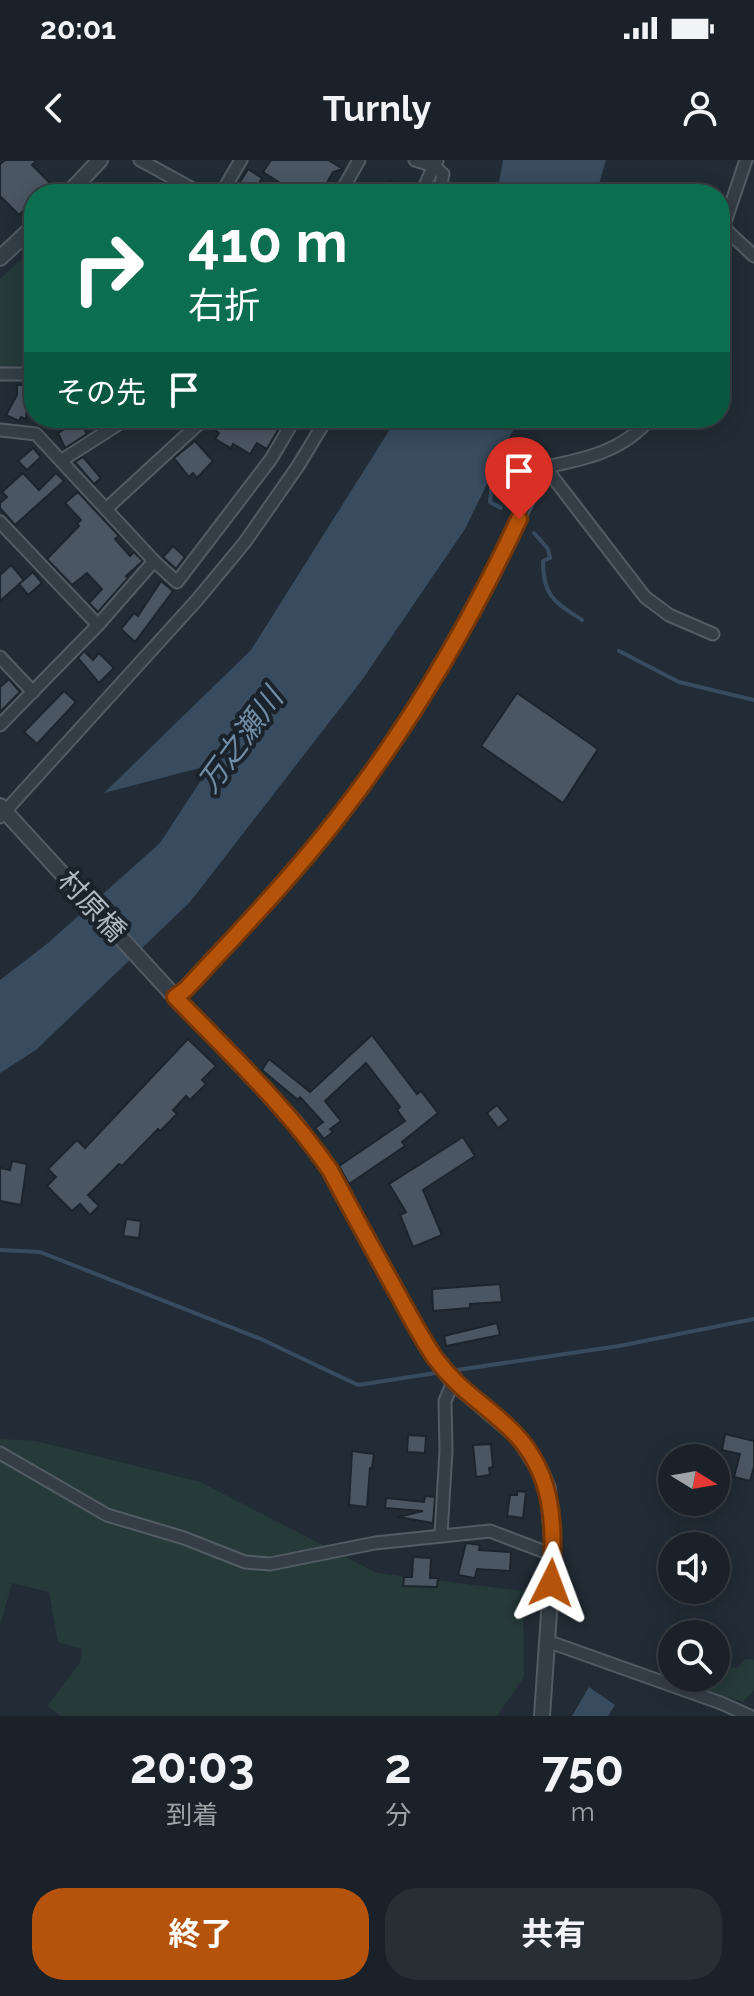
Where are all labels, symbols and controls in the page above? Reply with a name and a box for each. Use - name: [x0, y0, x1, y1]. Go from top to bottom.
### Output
- text: 20:01: [40, 11, 116, 46]
- icon: back: [32, 86, 76, 130]
- icon: person: [678, 86, 722, 130]
- text: Turnly: [323, 87, 431, 129]
- text: 410 m: [188, 209, 348, 275]
- icon: right: [56, 216, 160, 320]
- text: 右折: [188, 284, 260, 326]
- icon: arrive: [162, 368, 206, 412]
- text: その先: [56, 375, 146, 410]
- pin: [485, 437, 553, 519]
- icon: arrive: [497, 449, 541, 493]
- water label: 万之瀬川: [191, 679, 291, 799]
- street label: 村原橋: [51, 864, 133, 948]
- north arrow: [658, 1444, 730, 1516]
- map controls: [658, 1444, 730, 1692]
- button: sound: [658, 1532, 730, 1604]
- position arrow: [509, 1541, 593, 1625]
- button: search: [658, 1620, 730, 1692]
- text: 20:03: [130, 1738, 255, 1794]
- text: 2: [385, 1738, 412, 1794]
- text: 750: [542, 1741, 624, 1797]
- text: m: [571, 1797, 595, 1827]
- text: 到着: [166, 1800, 218, 1830]
- text: 分: [385, 1800, 411, 1830]
- button: 終了: [32, 1888, 369, 1980]
- button: 共有: [385, 1888, 722, 1980]

